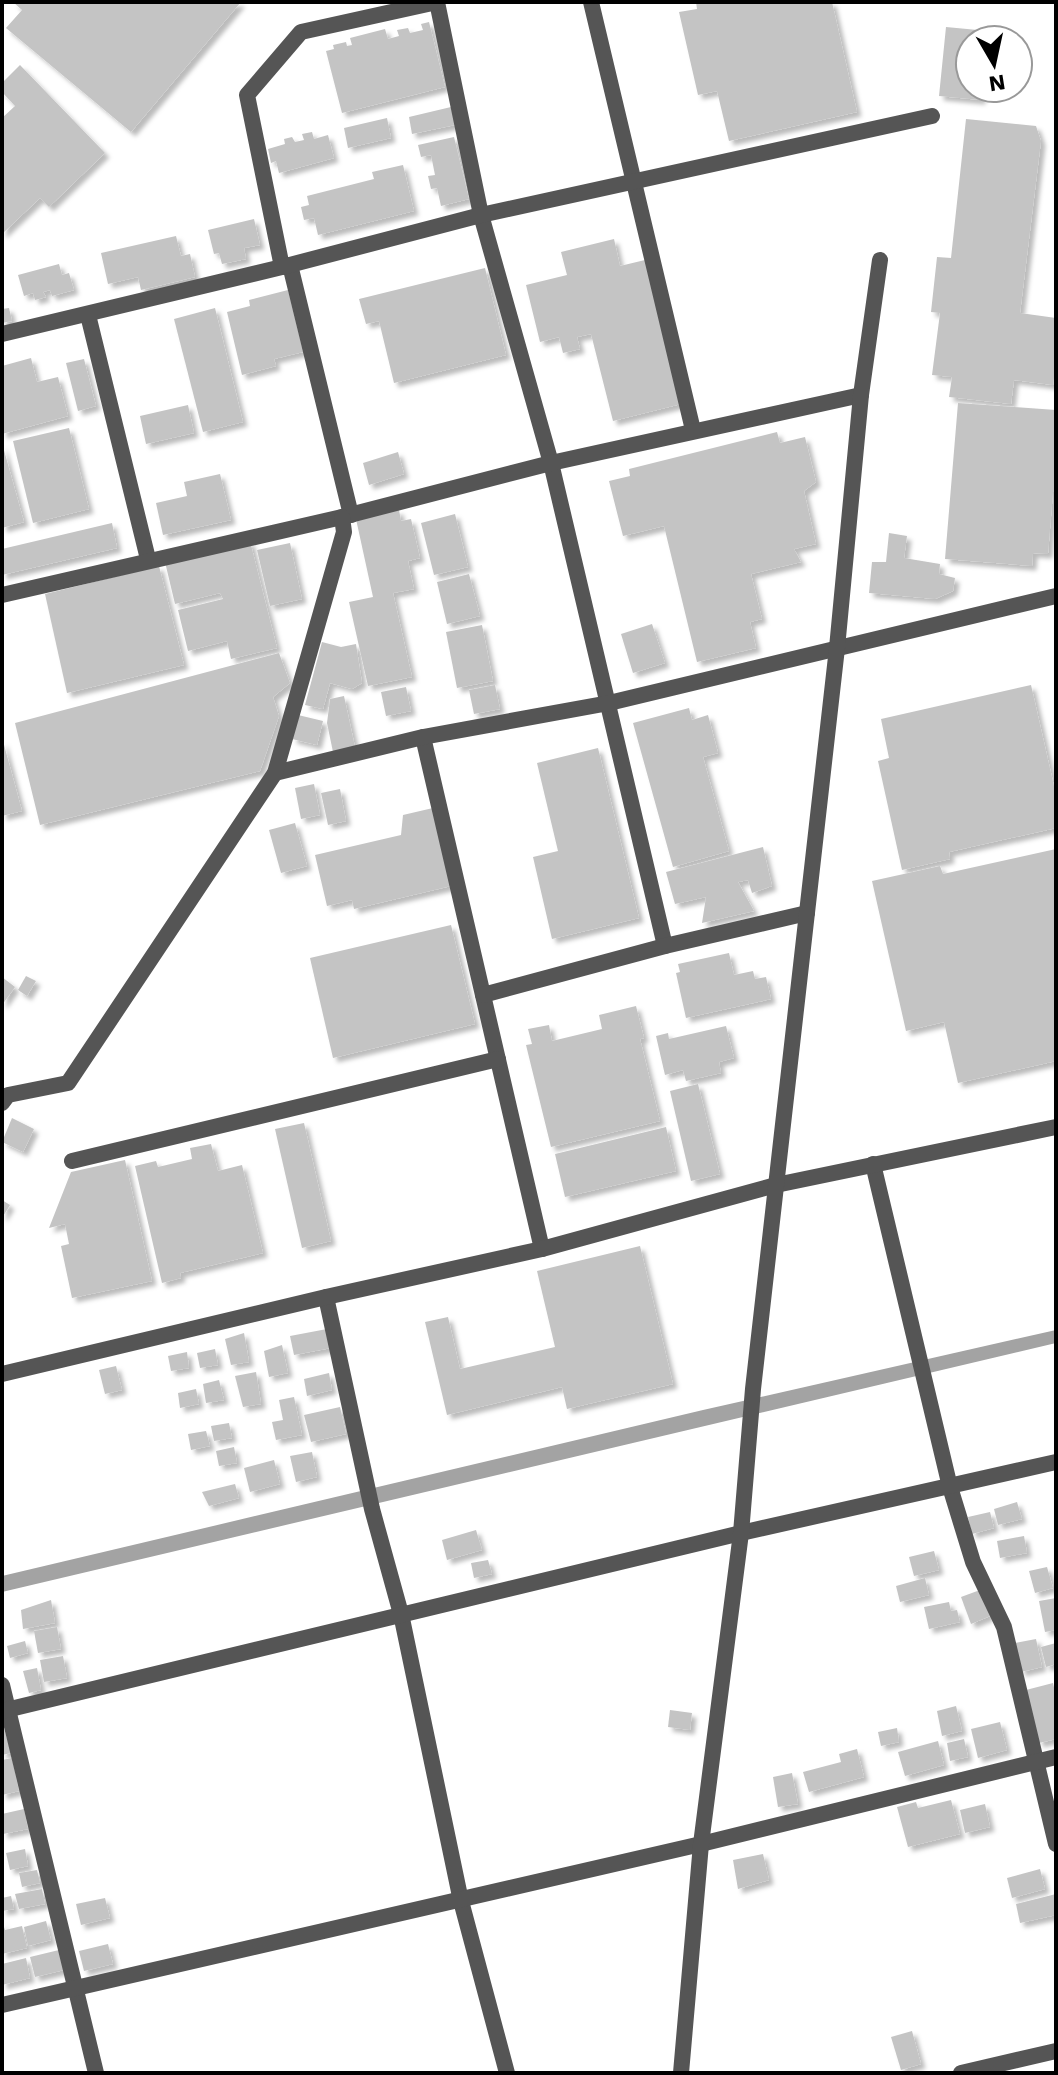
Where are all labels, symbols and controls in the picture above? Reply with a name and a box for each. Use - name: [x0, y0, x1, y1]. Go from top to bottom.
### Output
- north arrow: [954, 24, 1034, 104]
- text: N: [987, 70, 1007, 97]

